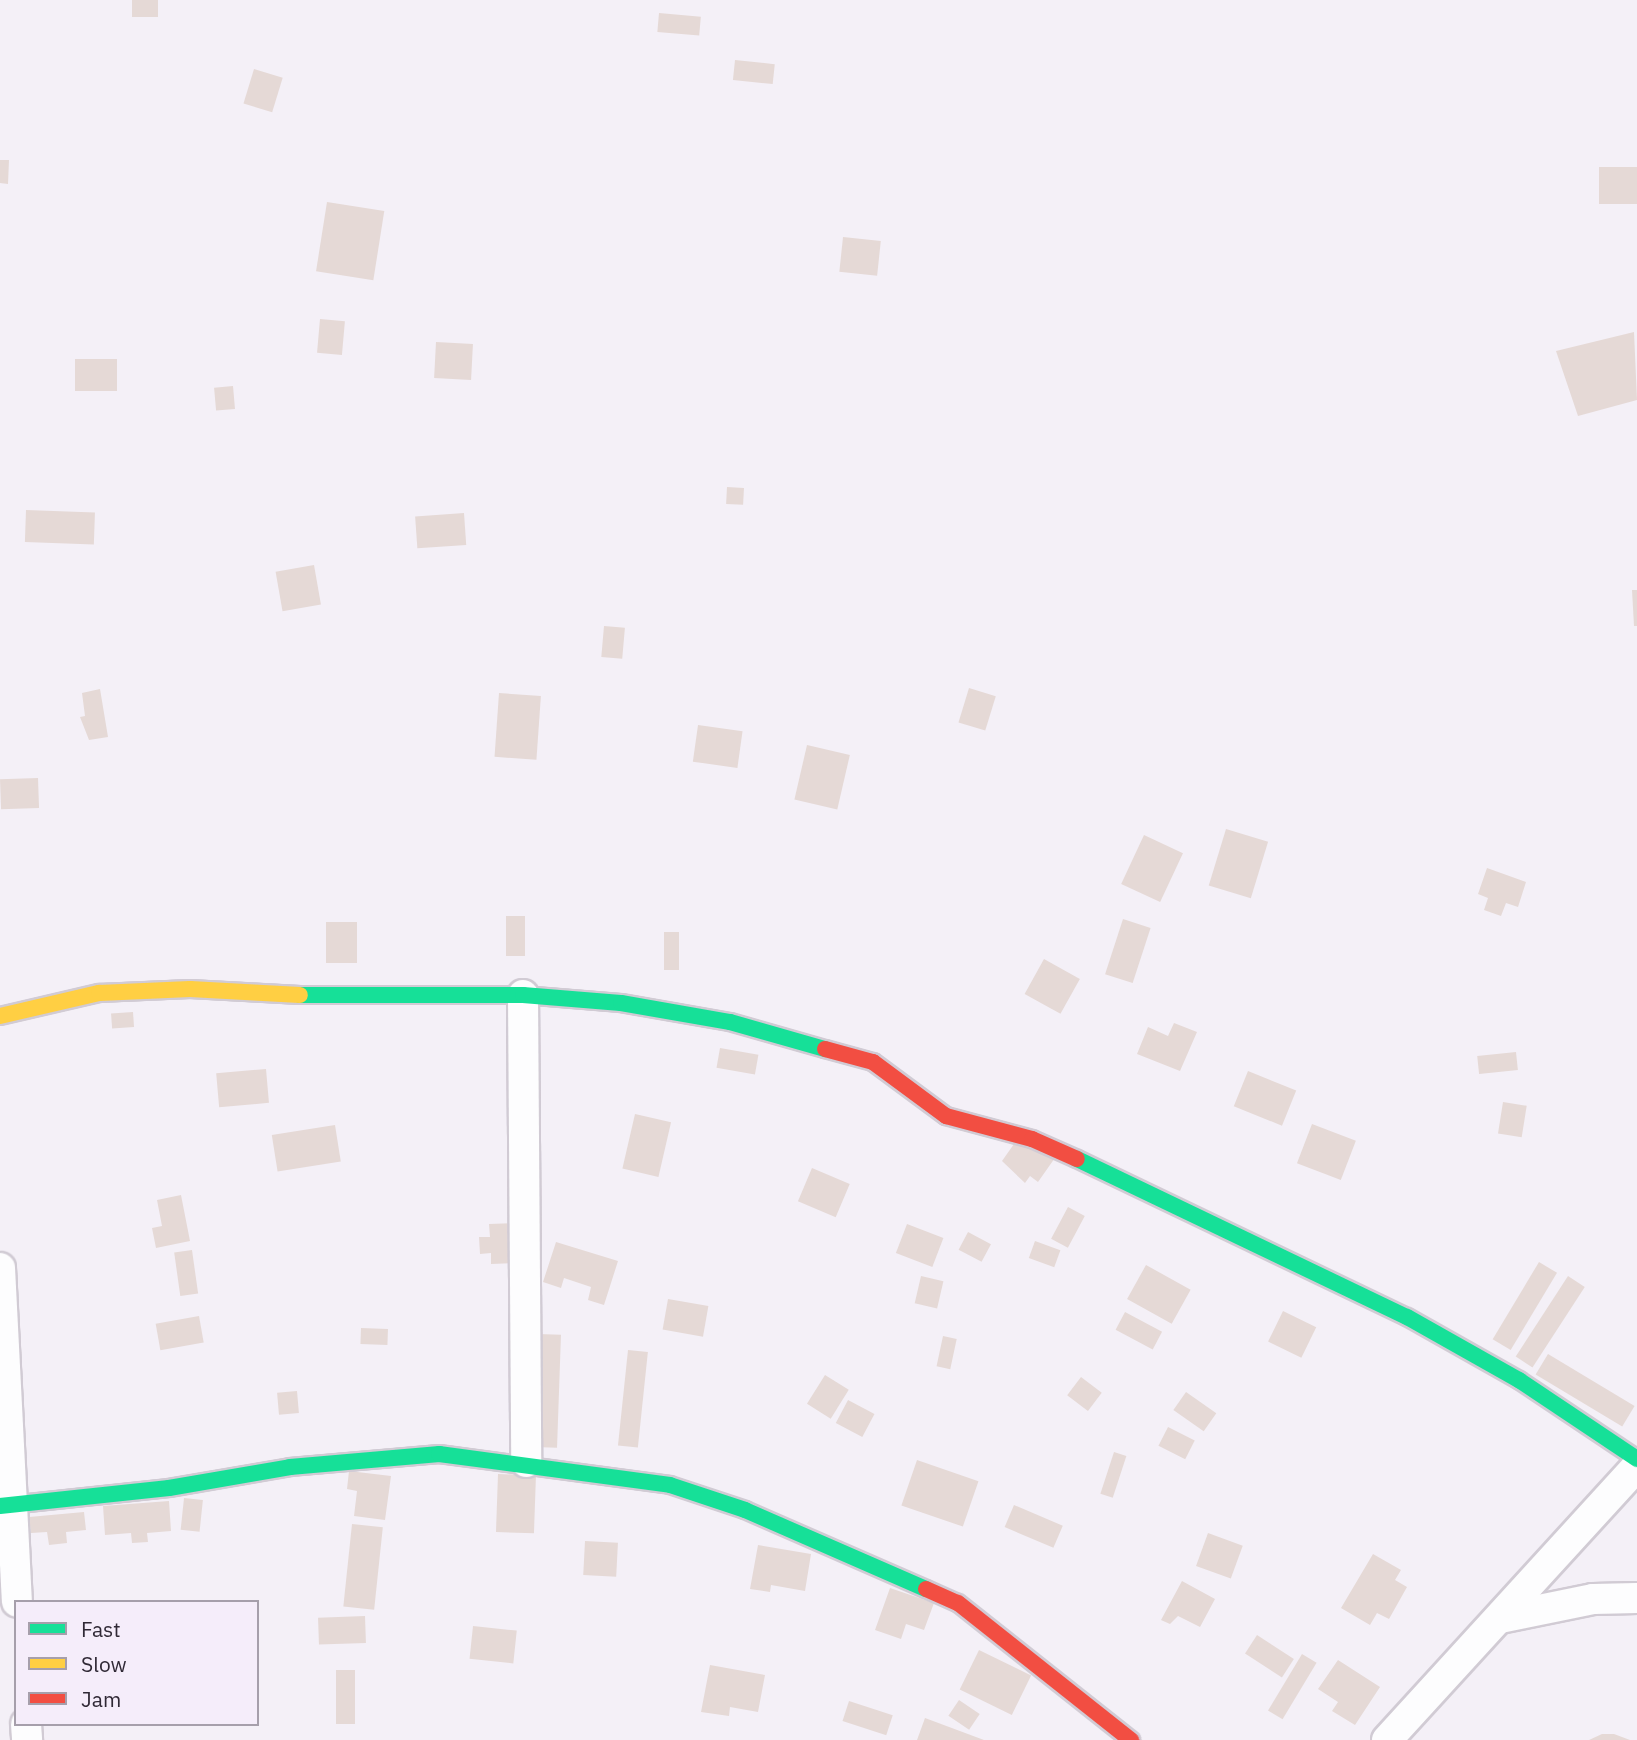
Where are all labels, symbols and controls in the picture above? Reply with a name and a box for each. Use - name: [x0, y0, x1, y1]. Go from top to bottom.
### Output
- legend: [14, 1600, 259, 1726]
- text: Fast: [81, 1615, 121, 1643]
- text: Slow: [81, 1650, 127, 1678]
- text: Jam: [81, 1685, 121, 1713]

